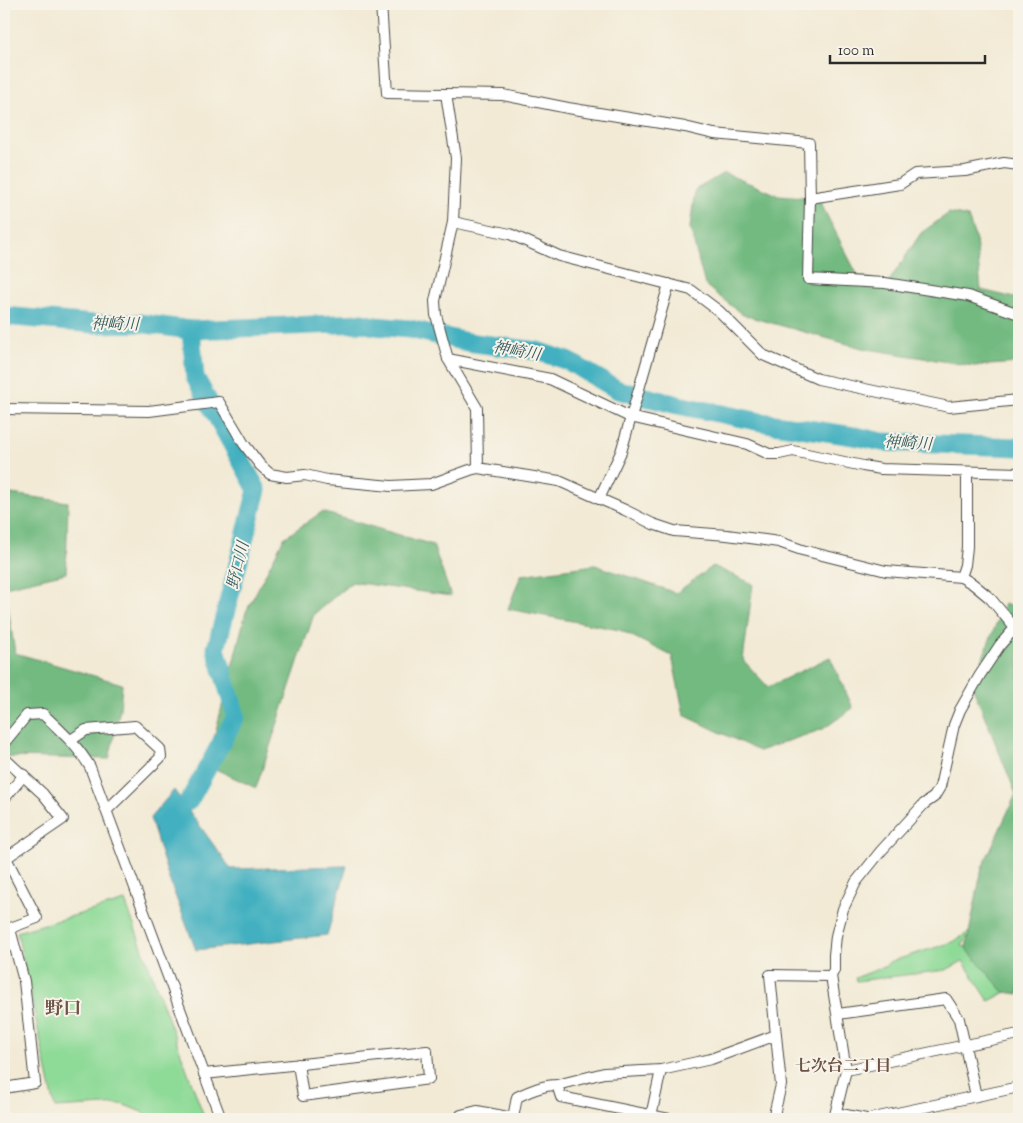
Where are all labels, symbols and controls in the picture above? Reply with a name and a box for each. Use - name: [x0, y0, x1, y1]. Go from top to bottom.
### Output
- scale bar: [830, 32, 986, 64]
- text: 100 m: [838, 41, 875, 62]
- water label: 神崎川: [91, 314, 141, 337]
- water label: 神崎川: [491, 337, 544, 368]
- water label: 神崎川: [883, 432, 934, 457]
- water label: 野口川: [222, 538, 257, 592]
- district label: 野口: [45, 997, 81, 1023]
- district label: 七次台二丁目: [795, 1056, 891, 1079]

